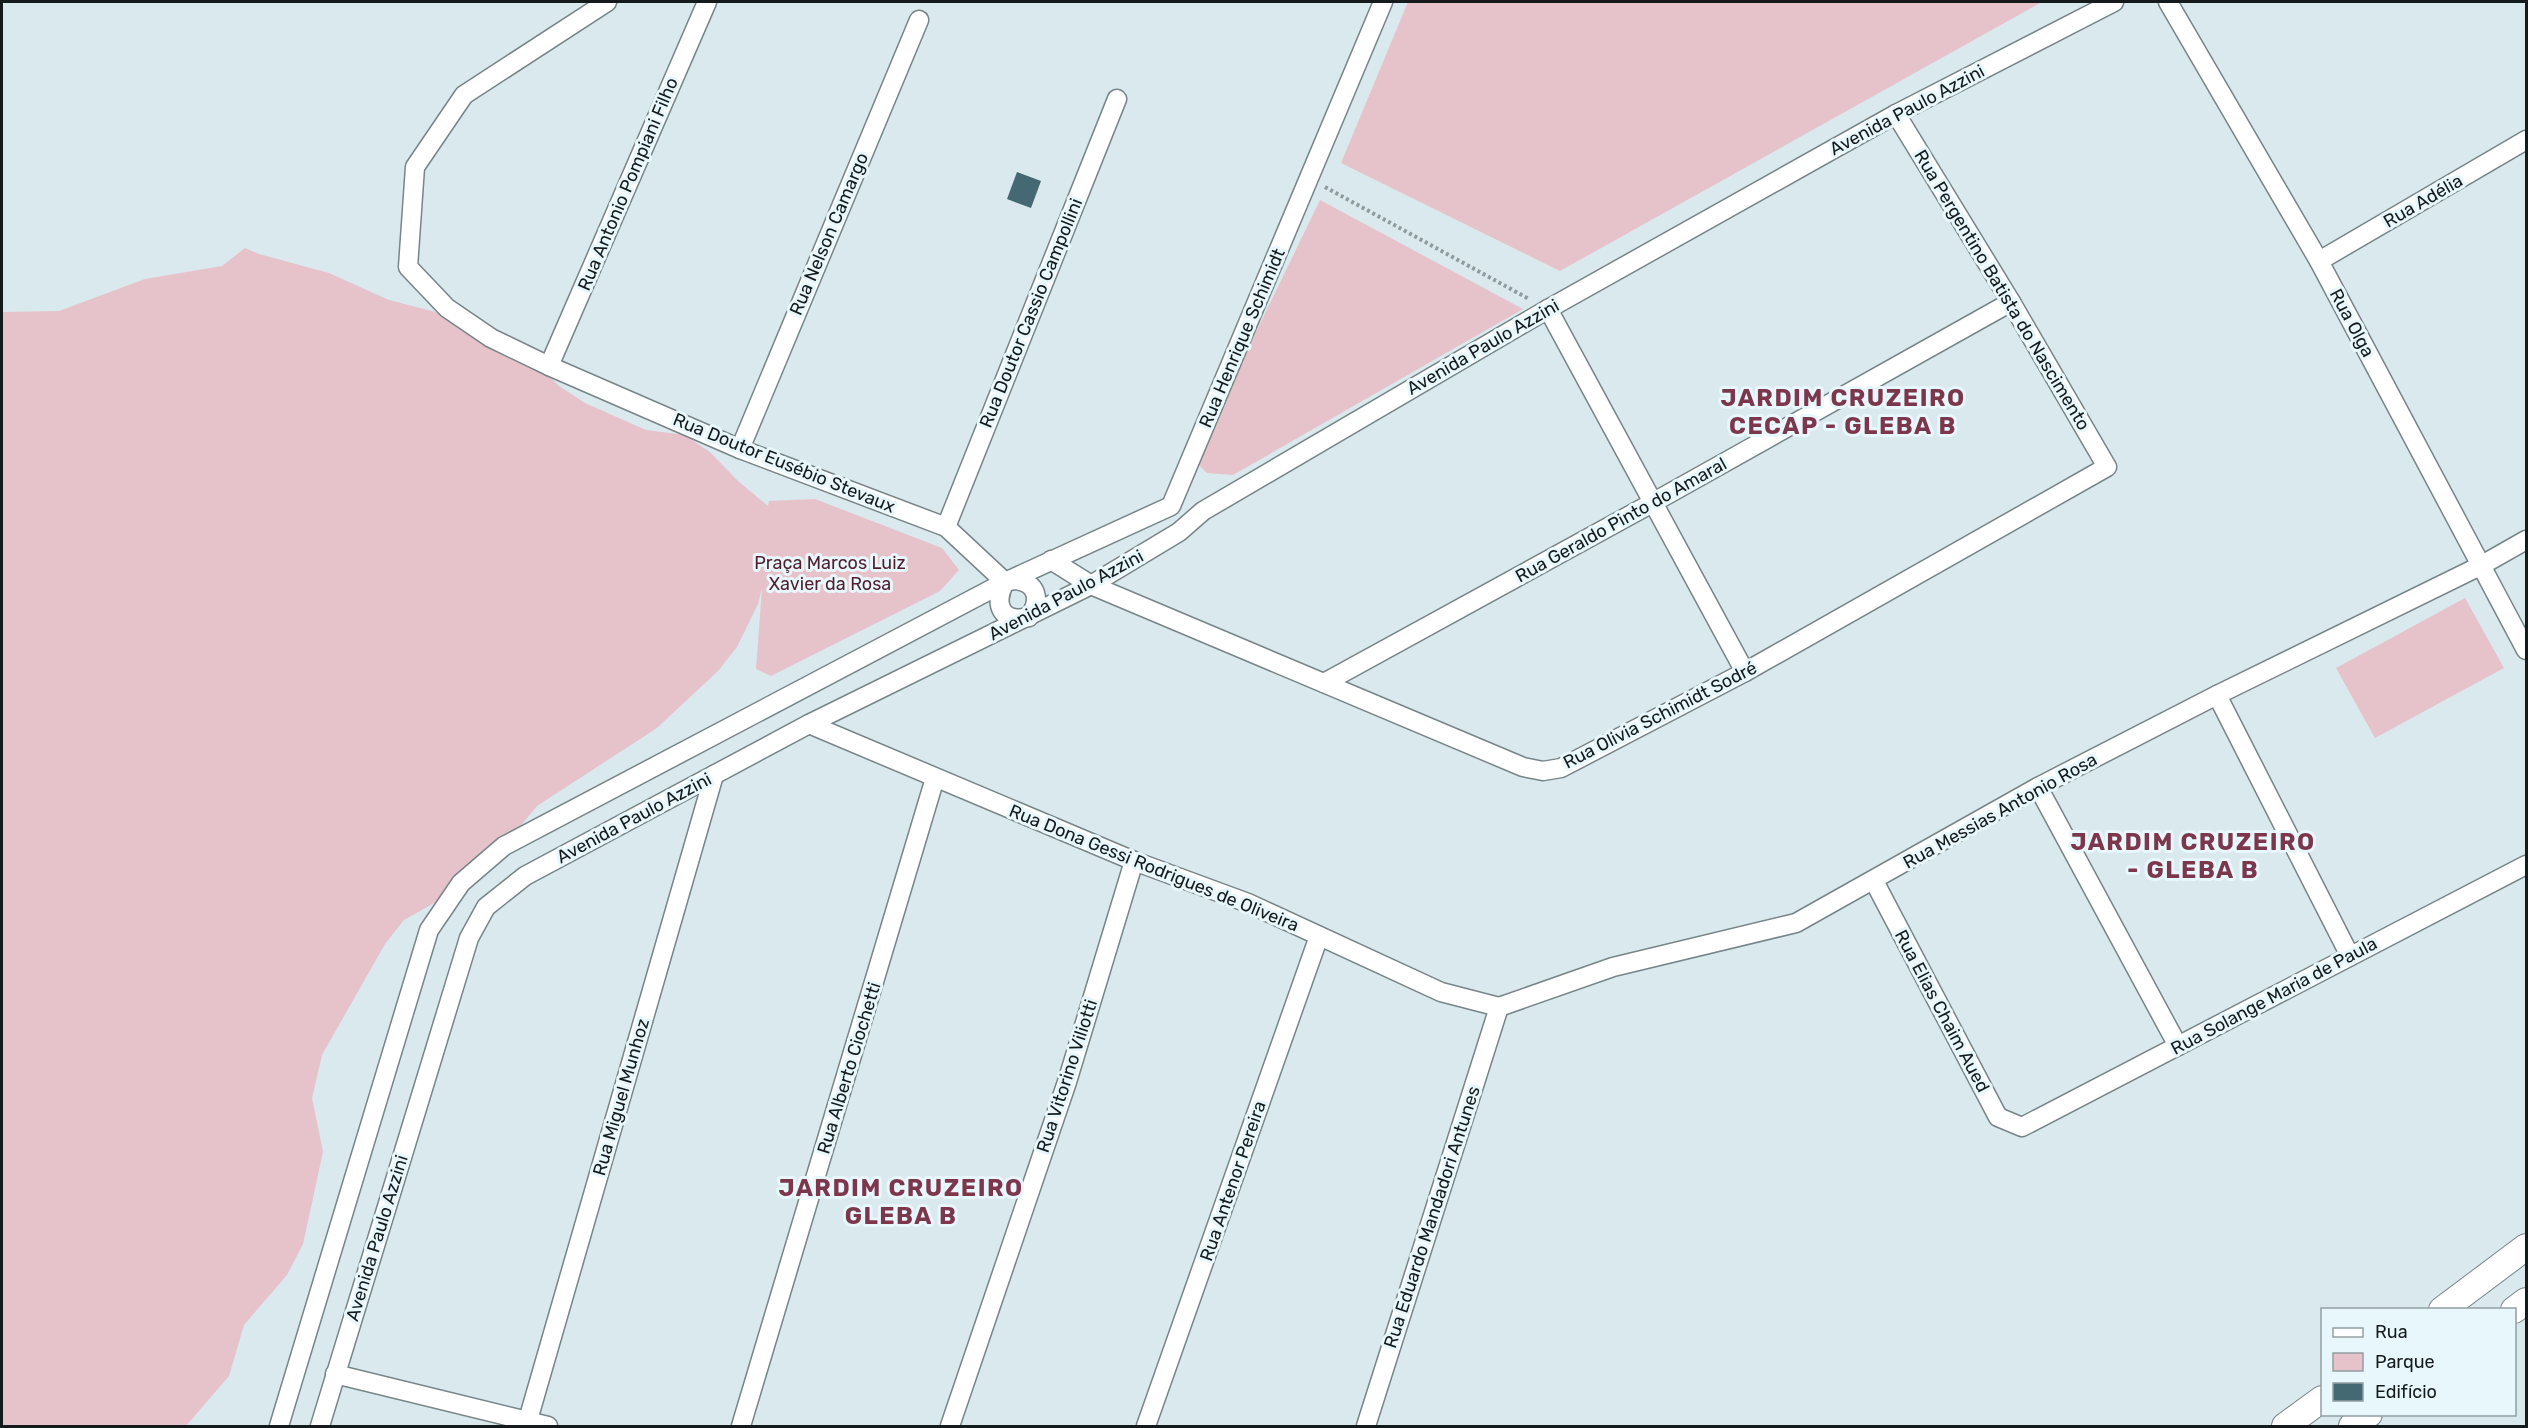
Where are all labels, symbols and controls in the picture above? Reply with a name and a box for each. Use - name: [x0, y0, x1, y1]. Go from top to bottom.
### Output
- street label: Avenida Paulo Azzini: [1826, 60, 1988, 160]
- street label: Rua Antonio Pompiani Filho: [573, 74, 683, 294]
- street label: Rua Pergentino Batista do Nascimento: [1909, 146, 2095, 434]
- street label: Rua Nelson Camargo: [785, 149, 873, 319]
- street label: Rua Adélia: [2379, 169, 2467, 233]
- street label: Rua Doutor Cassio Campollini: [975, 195, 1087, 431]
- street label: Rua Henrique Schimidt: [1194, 245, 1290, 431]
- street label: Rua Olga: [2325, 285, 2379, 361]
- street label: Avenida Paulo Azzini: [1403, 294, 1563, 400]
- district label: JARDIM CRUZEIRO CECAP - GLEBA B: [1720, 384, 1966, 440]
- street label: Rua Doutor Eusébio Stevaux: [670, 408, 899, 518]
- street label: Rua Geraldo Pinto do Amaral: [1511, 453, 1731, 587]
- street label: Avenida Paulo Azzini: [985, 545, 1147, 645]
- park label: Praça Marcos Luiz Xavier da Rosa: [754, 552, 906, 595]
- street label: Rua Olivia Schimidt Sodré: [1559, 657, 1761, 773]
- street label: Rua Messias Antonio Rosa: [1899, 748, 2101, 874]
- street label: Avenida Paulo Azzini: [553, 768, 715, 868]
- street label: Rua Dona Gessi Rodrigues de Oliveira: [1006, 800, 1302, 936]
- district label: JARDIM CRUZEIRO - GLEBA B: [2070, 828, 2316, 884]
- street label: Rua Elias Chaim Aued: [1890, 926, 1994, 1096]
- street label: Rua Solange Maria de Paula: [2167, 932, 2381, 1060]
- street label: Rua Alberto Ciochetti: [812, 979, 886, 1157]
- street label: Rua Vitorino Viliotti: [1032, 997, 1102, 1155]
- street label: Rua Miguel Munhoz: [588, 1016, 654, 1178]
- street label: Rua Eduardo Mandadori Antunes: [1379, 1083, 1485, 1351]
- street label: Rua Antenor Pereira: [1195, 1098, 1271, 1264]
- street label: Avenida Paulo Azzini: [341, 1152, 413, 1324]
- district label: JARDIM CRUZEIRO GLEBA B: [778, 1174, 1024, 1230]
- legend: [2321, 1308, 2516, 1416]
- text: Rua: [2375, 1321, 2408, 1343]
- text: Parque: [2375, 1351, 2435, 1373]
- text: Edifício: [2375, 1381, 2437, 1403]

